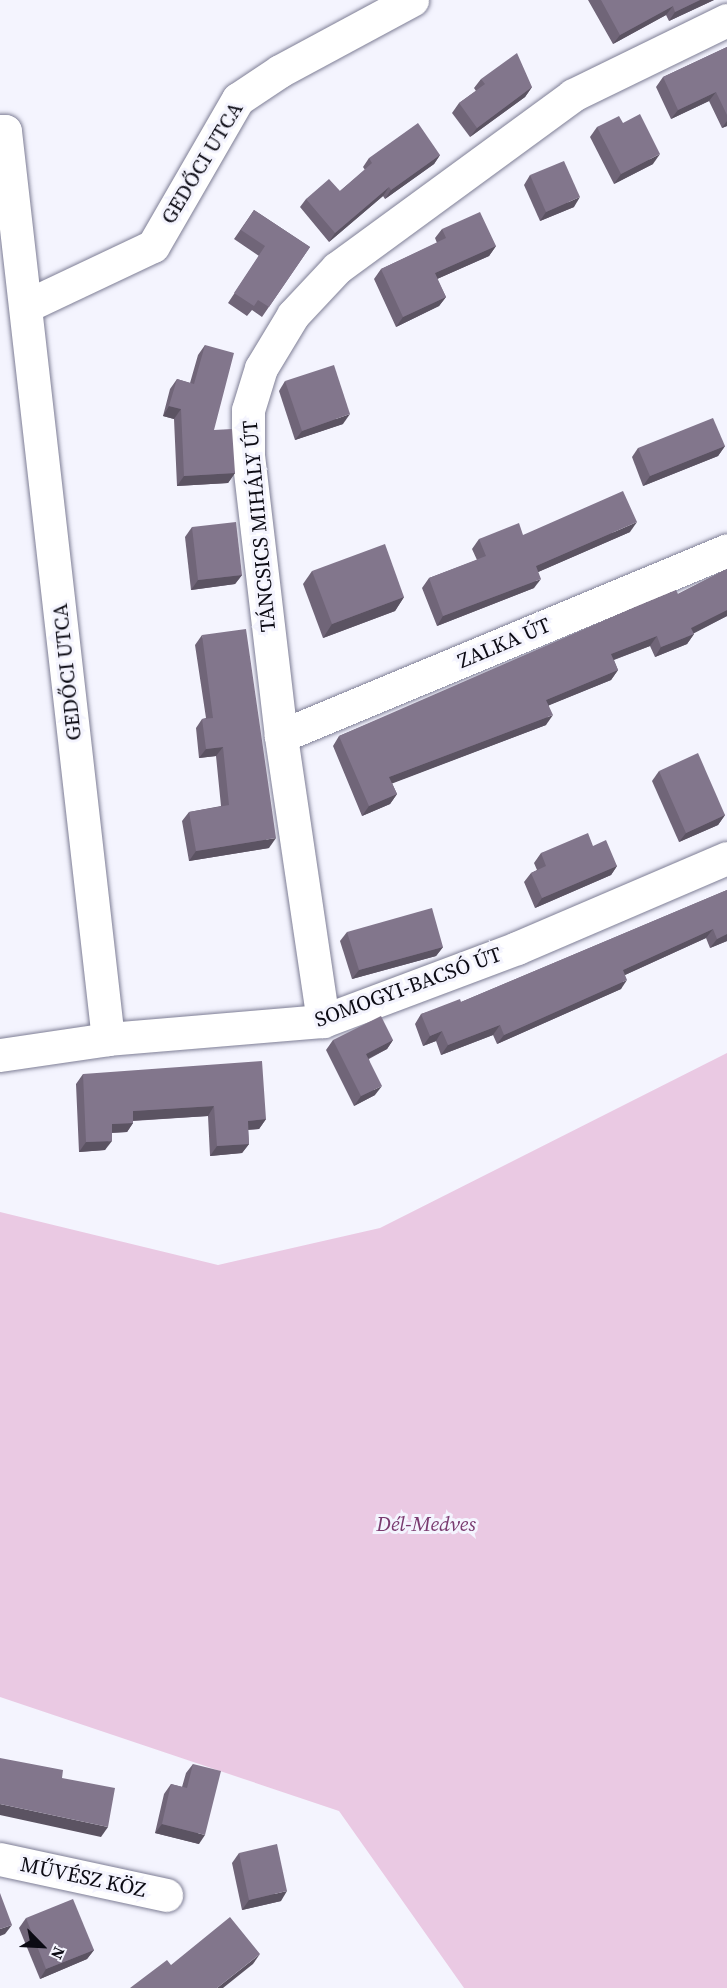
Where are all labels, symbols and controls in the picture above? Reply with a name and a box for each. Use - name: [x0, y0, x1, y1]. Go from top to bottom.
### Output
- street label: GEDŐCI UTCA: [156, 98, 248, 228]
- street label: TÁNCSICS MIHÁLY ÚT: [237, 419, 281, 633]
- street label: GEDŐCI UTCA: [47, 602, 87, 742]
- street label: ZALKA ÚT: [454, 612, 554, 674]
- street label: SOMOGYI-BACSÓ ÚT: [311, 942, 505, 1032]
- park label: Dél-Medves: [376, 1511, 476, 1537]
- street label: MŰVÉSZ KÖZ: [18, 1851, 148, 1903]
- north arrow: [12, 1916, 72, 1976]
- text: N: [46, 1944, 71, 1963]

